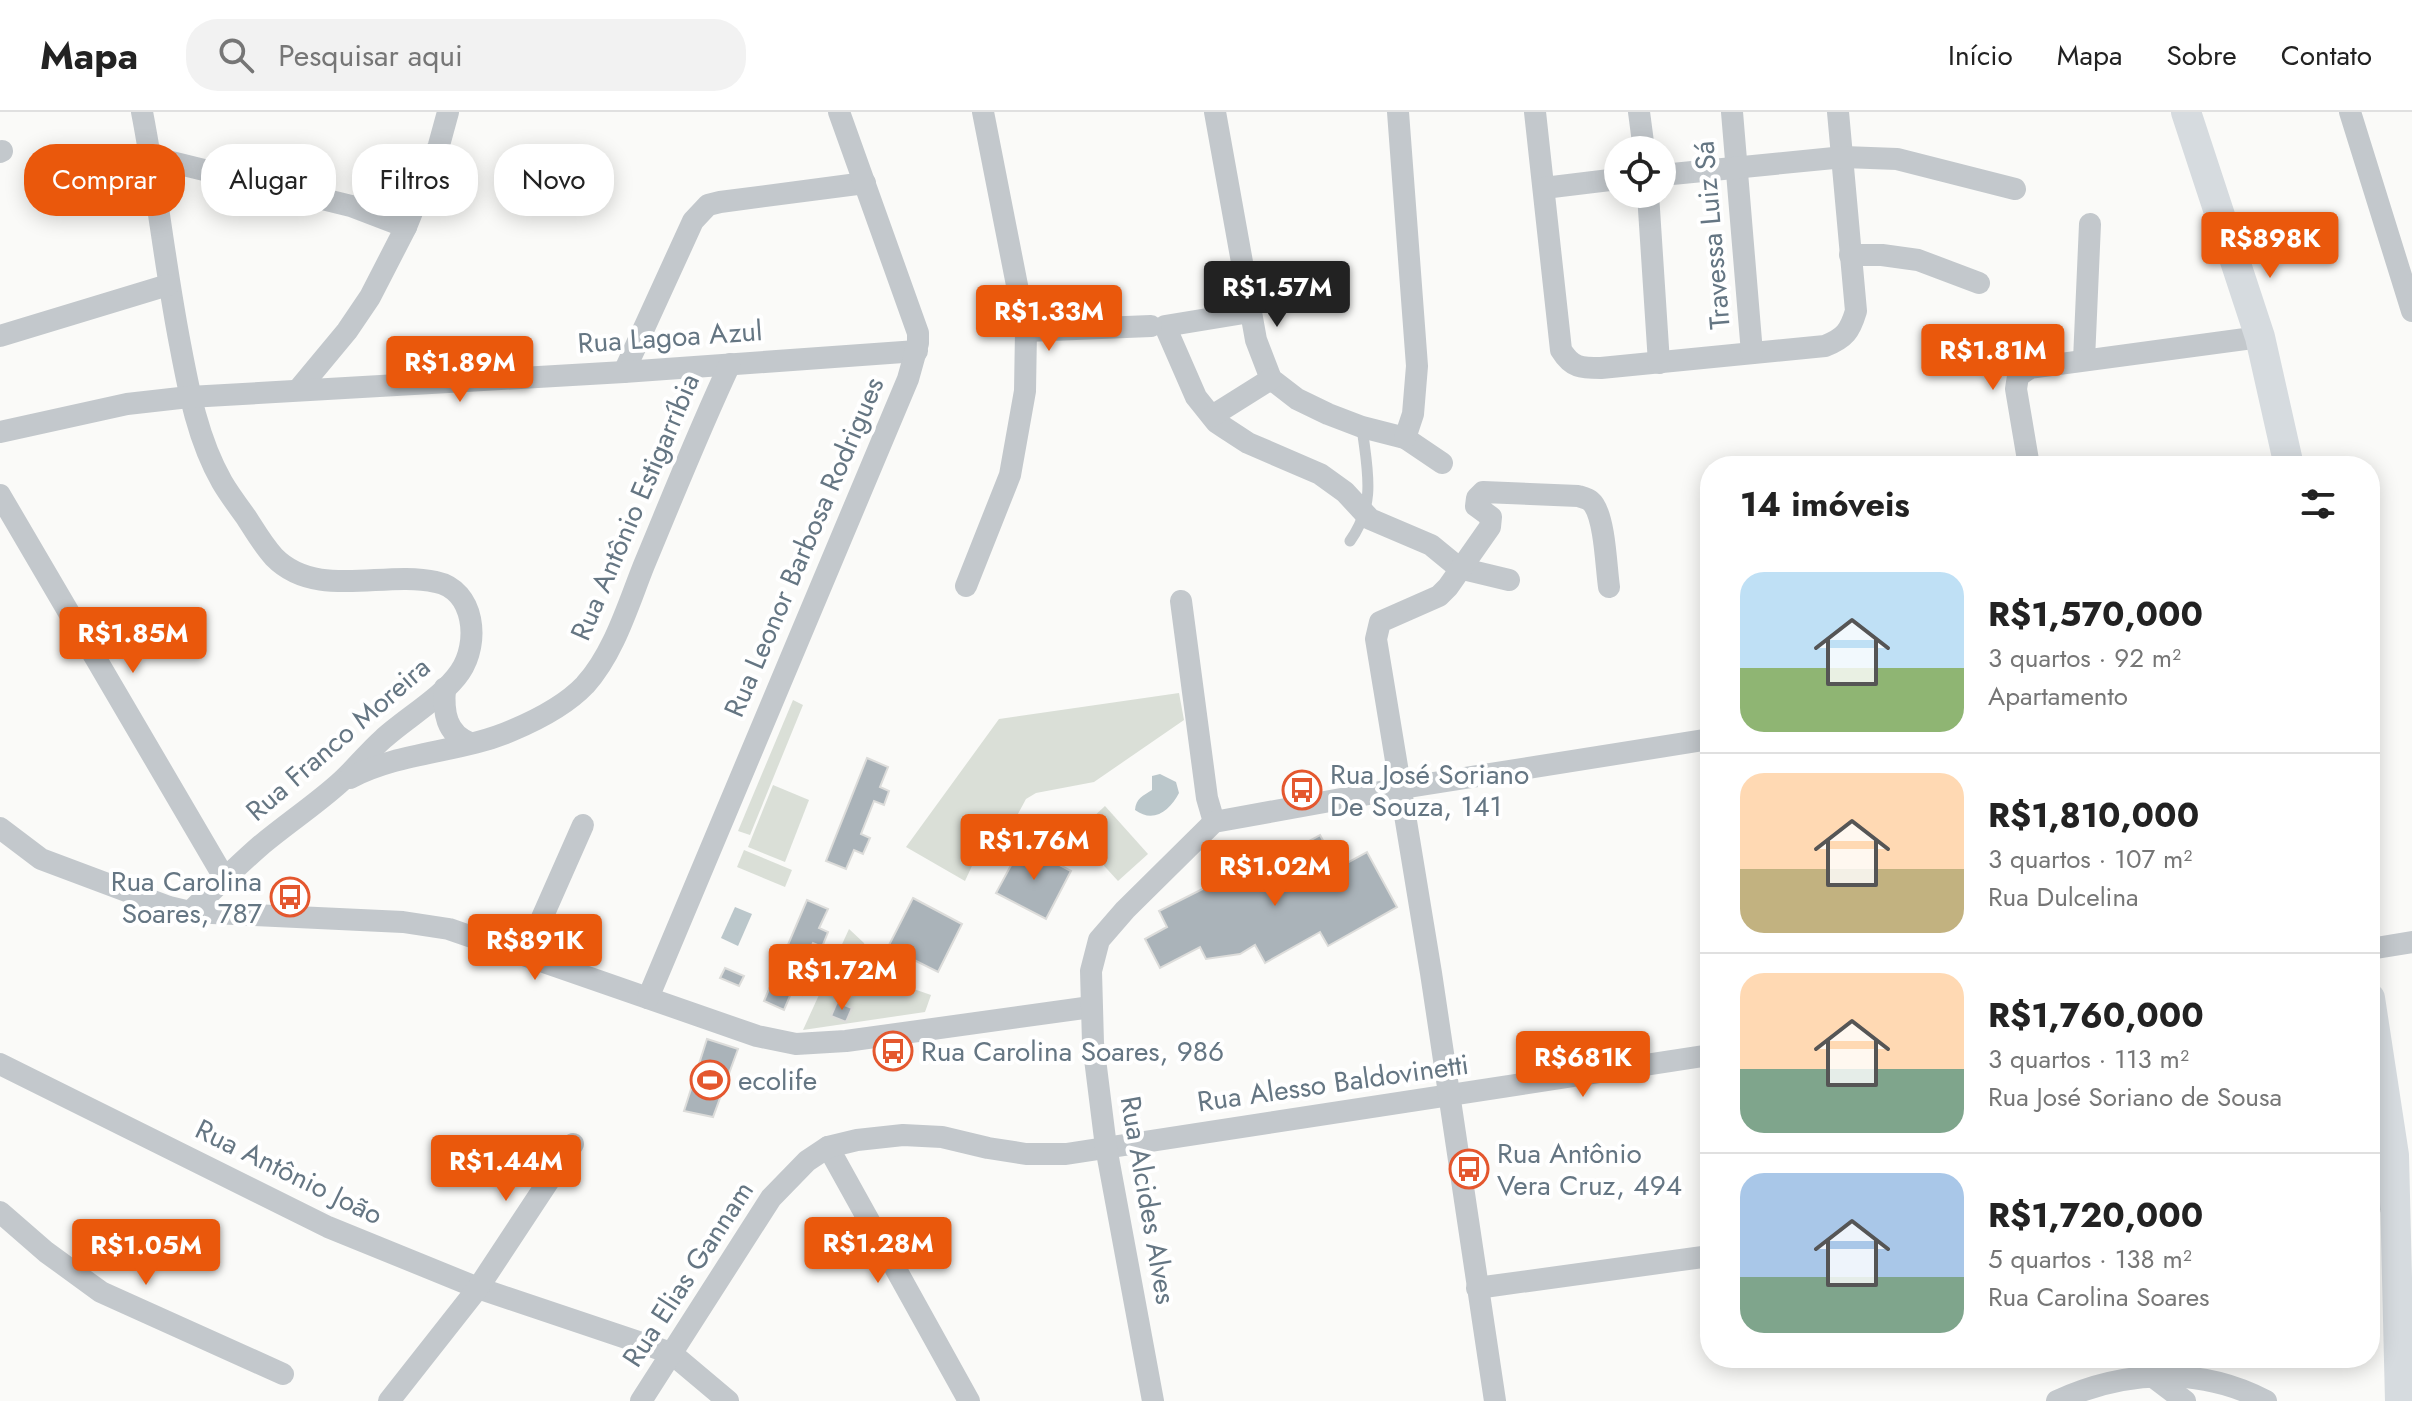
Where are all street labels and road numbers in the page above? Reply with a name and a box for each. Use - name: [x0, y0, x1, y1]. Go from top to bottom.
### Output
- street label: Travessa Luiz Sá: [1683, 139, 1741, 331]
- street label: Rua Lagoa Azul: [576, 310, 764, 364]
- street label: Rua Antônio Estigarríbia: [560, 367, 710, 647]
- street label: Rua Leonor Barbosa Rodrigues: [714, 371, 894, 723]
- street label: Rua Franco Moreira: [237, 647, 439, 831]
- street label: Rua Alesso Baldovinetti: [1195, 1044, 1471, 1122]
- street label: Rua Alcides Alves: [1110, 1093, 1186, 1307]
- street label: Rua Antônio João: [188, 1109, 390, 1235]
- street label: Rua Elias Gannam: [612, 1173, 764, 1375]

